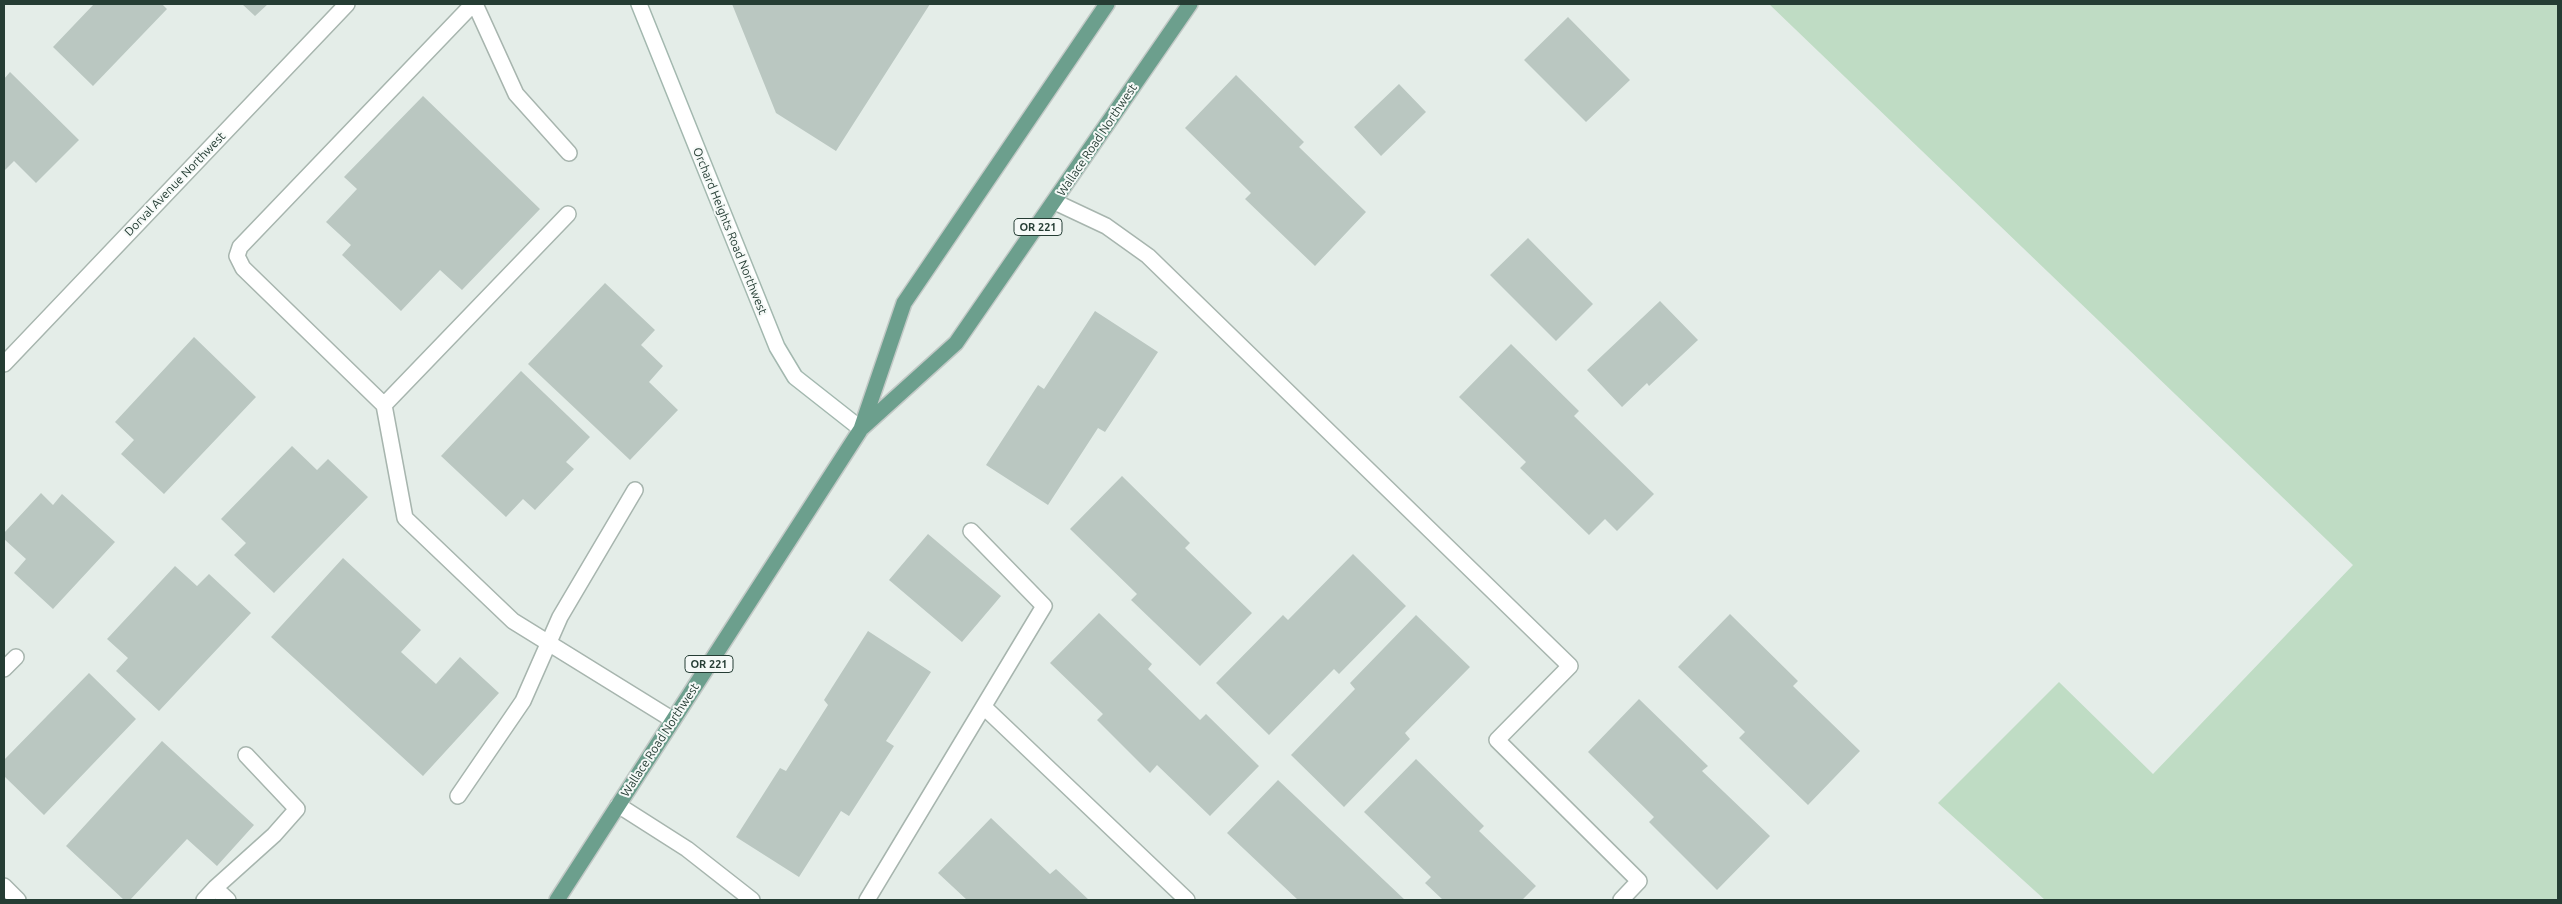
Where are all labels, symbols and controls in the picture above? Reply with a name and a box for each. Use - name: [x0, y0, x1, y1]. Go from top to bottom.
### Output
- street label: Wallace Road Northwest: [1054, 81, 1140, 199]
- street label: Dorval Avenue Northwest: [122, 129, 228, 239]
- street label: Orchard Heights Road Northwest: [690, 145, 770, 317]
- road number: OR 221: [1014, 218, 1062, 236]
- road number: OR 221: [685, 656, 733, 672]
- street label: Wallace Road Northwest: [618, 681, 702, 799]

